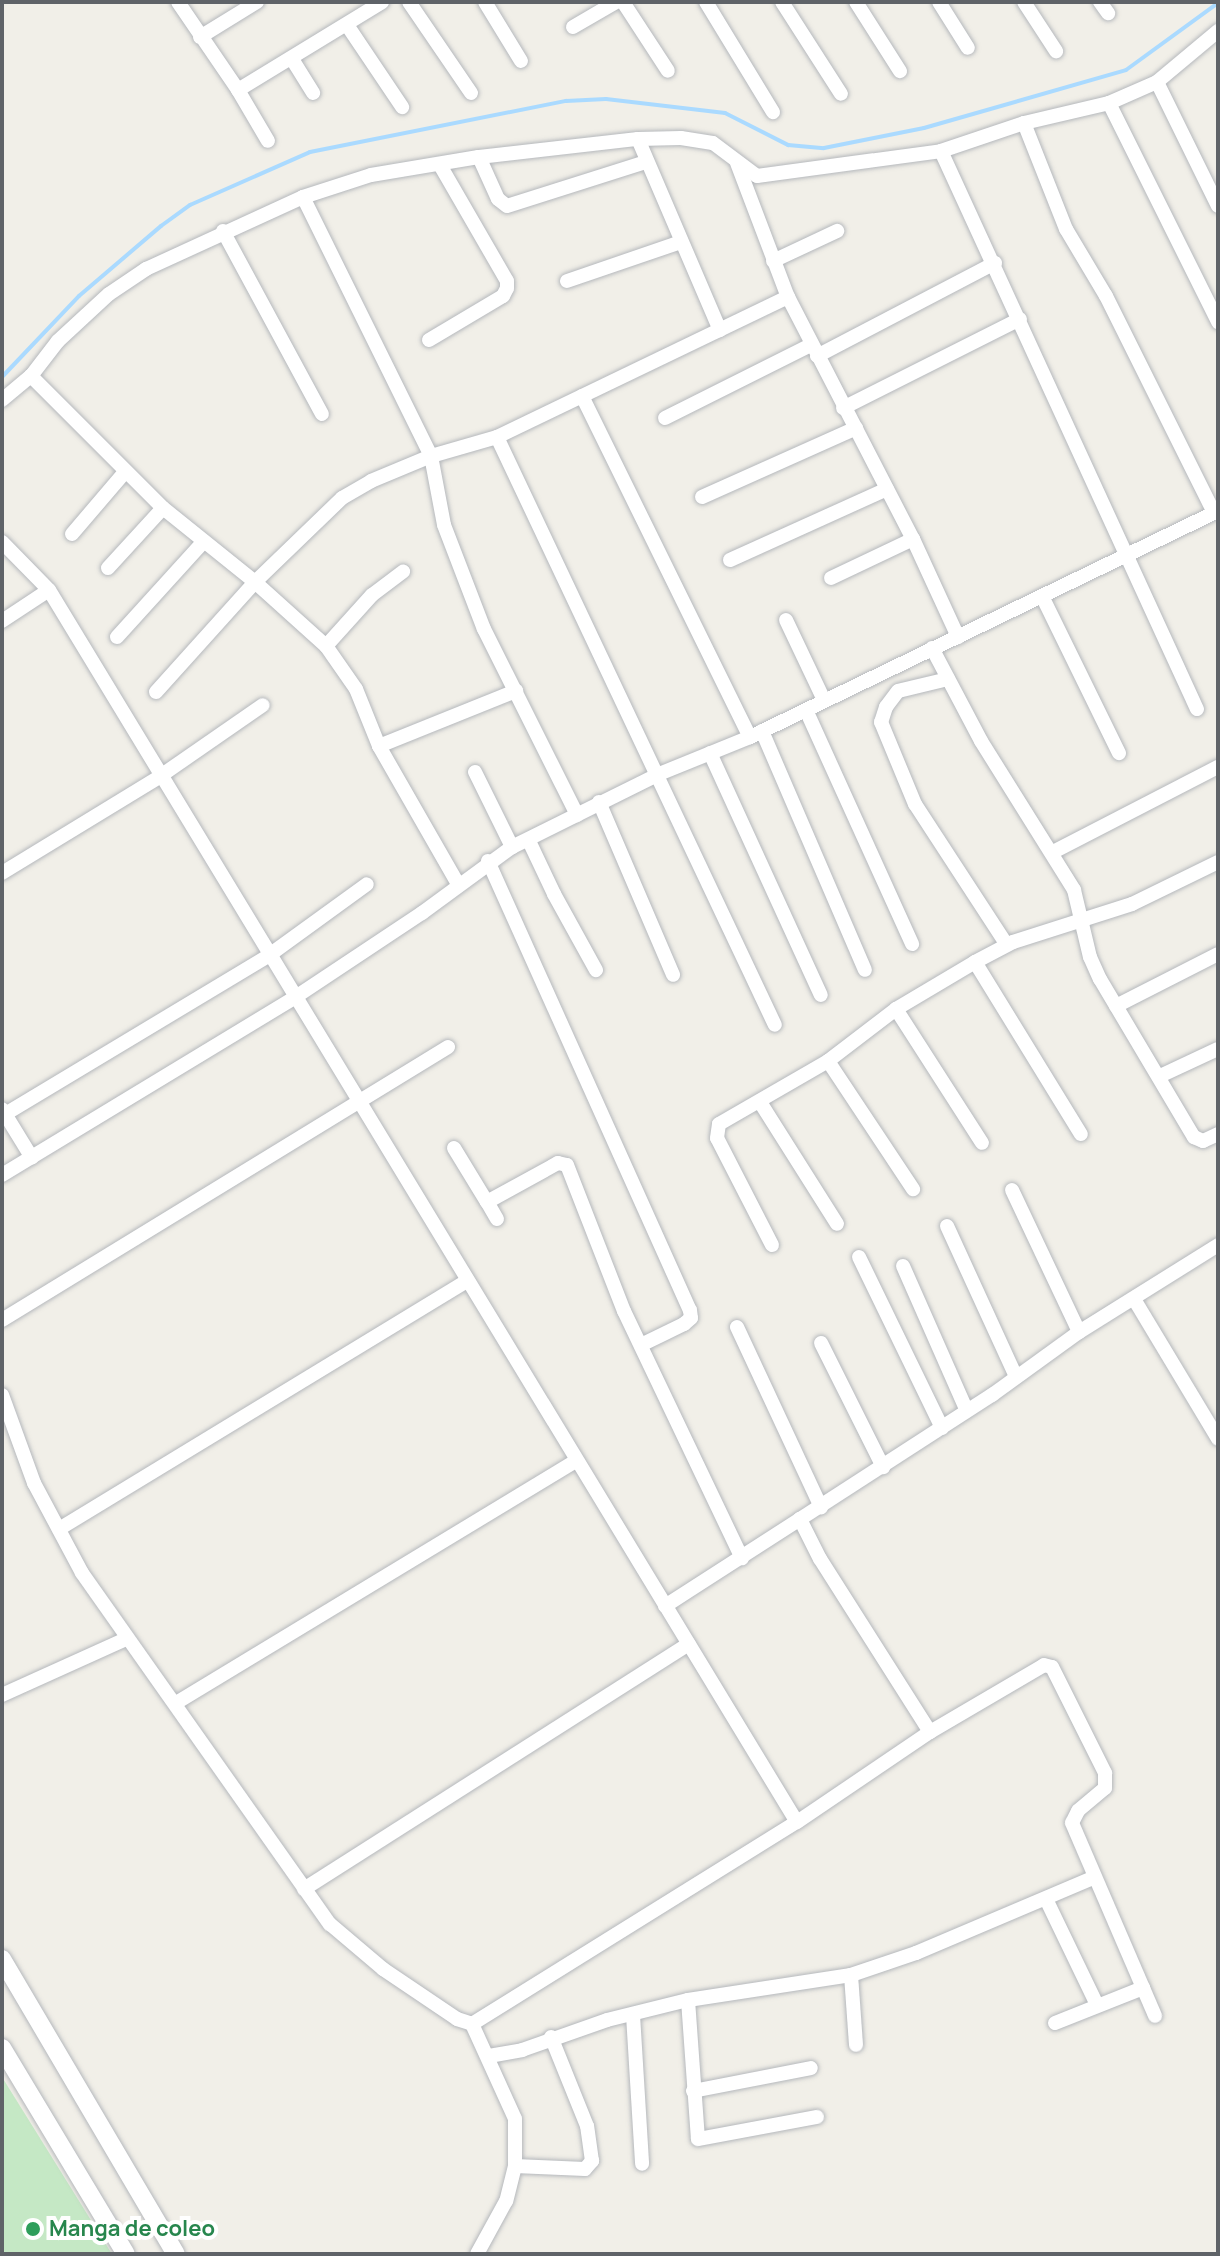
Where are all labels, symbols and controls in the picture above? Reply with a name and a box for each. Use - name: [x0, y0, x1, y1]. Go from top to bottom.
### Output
- place label: Manga de coleo: [49, 2216, 215, 2242]
- marker: Manga de coleo: [24, 2220, 42, 2238]

